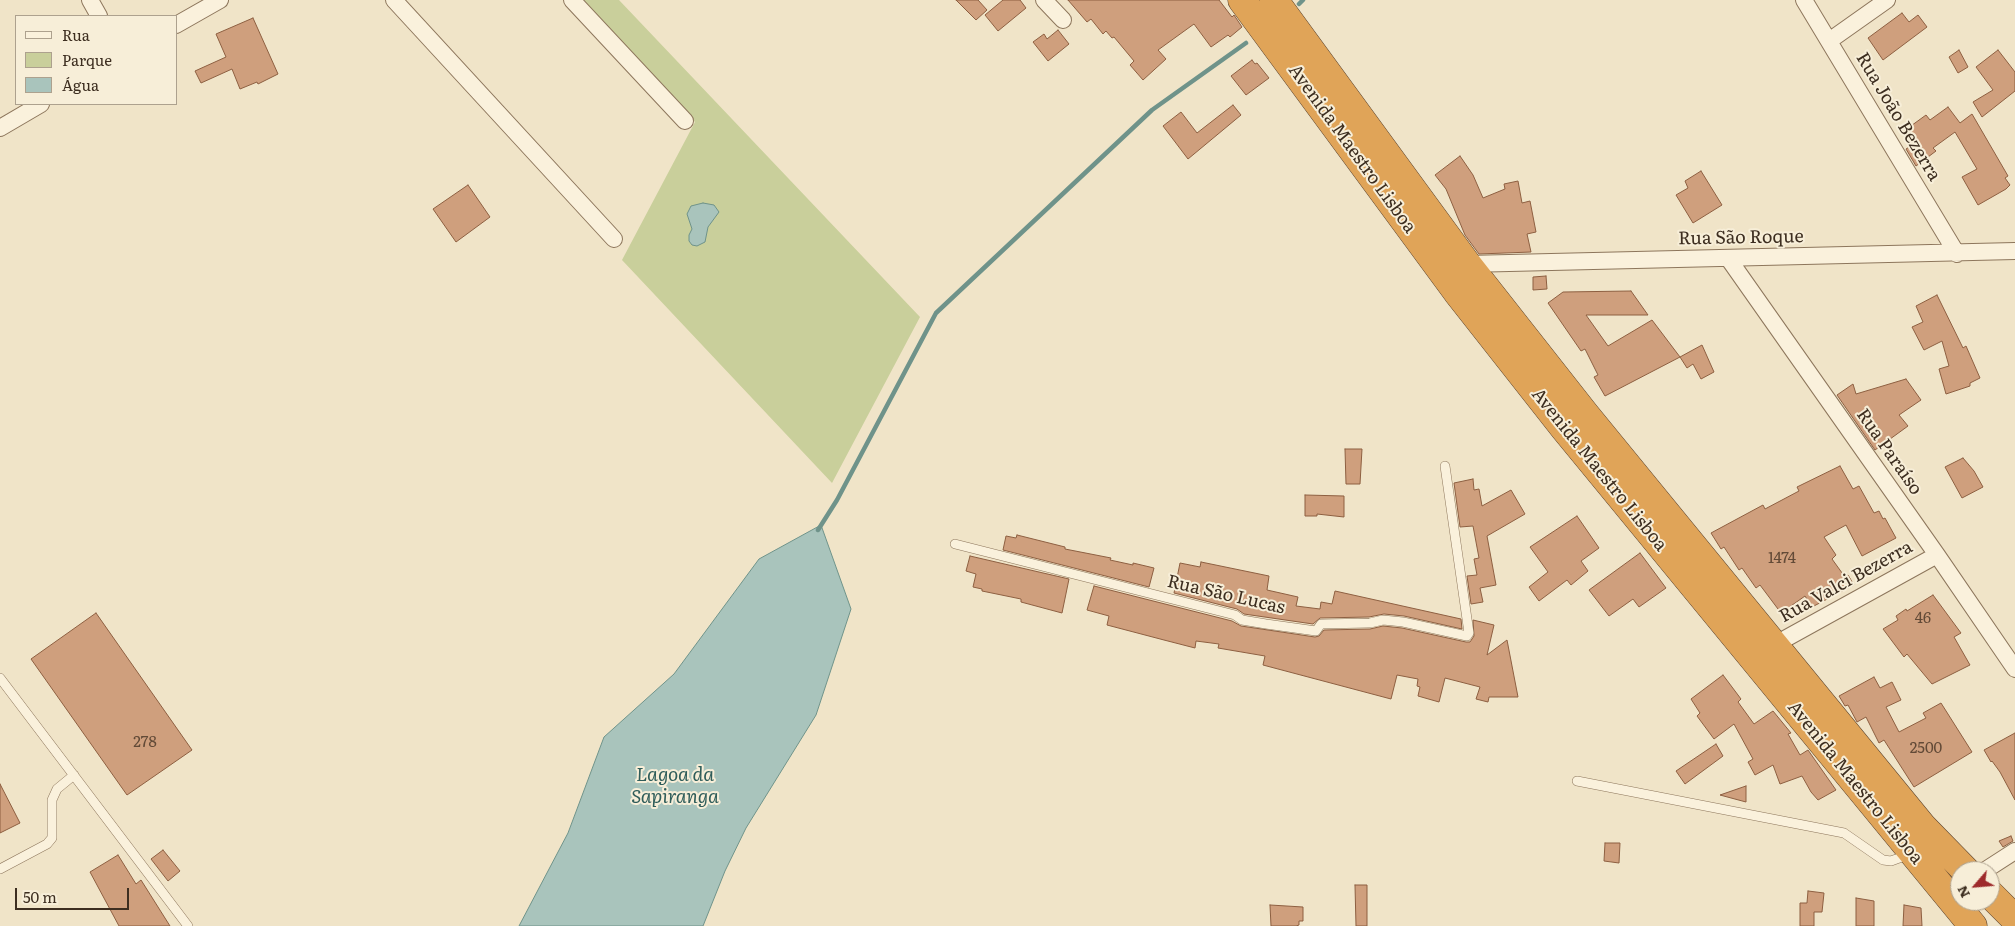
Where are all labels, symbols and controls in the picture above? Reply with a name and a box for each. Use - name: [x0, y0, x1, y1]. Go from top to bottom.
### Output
- legend: [15, 15, 178, 105]
- text: Rua: [62, 23, 90, 46]
- text: Parque: [62, 48, 112, 71]
- street label: Rua João Bezerra: [1851, 49, 1945, 185]
- street label: Avenida Maestro Lisboa: [1284, 60, 1420, 238]
- text: Água: [62, 73, 99, 96]
- street label: Rua São Roque: [1678, 226, 1804, 250]
- street label: Avenida Maestro Lisboa: [1527, 384, 1671, 556]
- street label: Rua Paraíso: [1851, 405, 1927, 499]
- street label: Rua Valci Bezerra: [1776, 536, 1916, 628]
- house number: 1474: [1768, 550, 1796, 568]
- street label: Rua São Lucas: [1165, 571, 1287, 619]
- house number: 46: [1915, 610, 1931, 628]
- street label: Avenida Maestro Lisboa: [1783, 697, 1927, 869]
- house number: 278: [133, 734, 157, 752]
- house number: 2500: [1910, 740, 1942, 758]
- water label: Lagoa da Sapiranga: [631, 764, 719, 808]
- north arrow: [1950, 861, 2000, 911]
- scale bar: [18, 878, 131, 910]
- text: N: [1951, 883, 1974, 902]
- text: 50 m: [23, 885, 57, 908]

